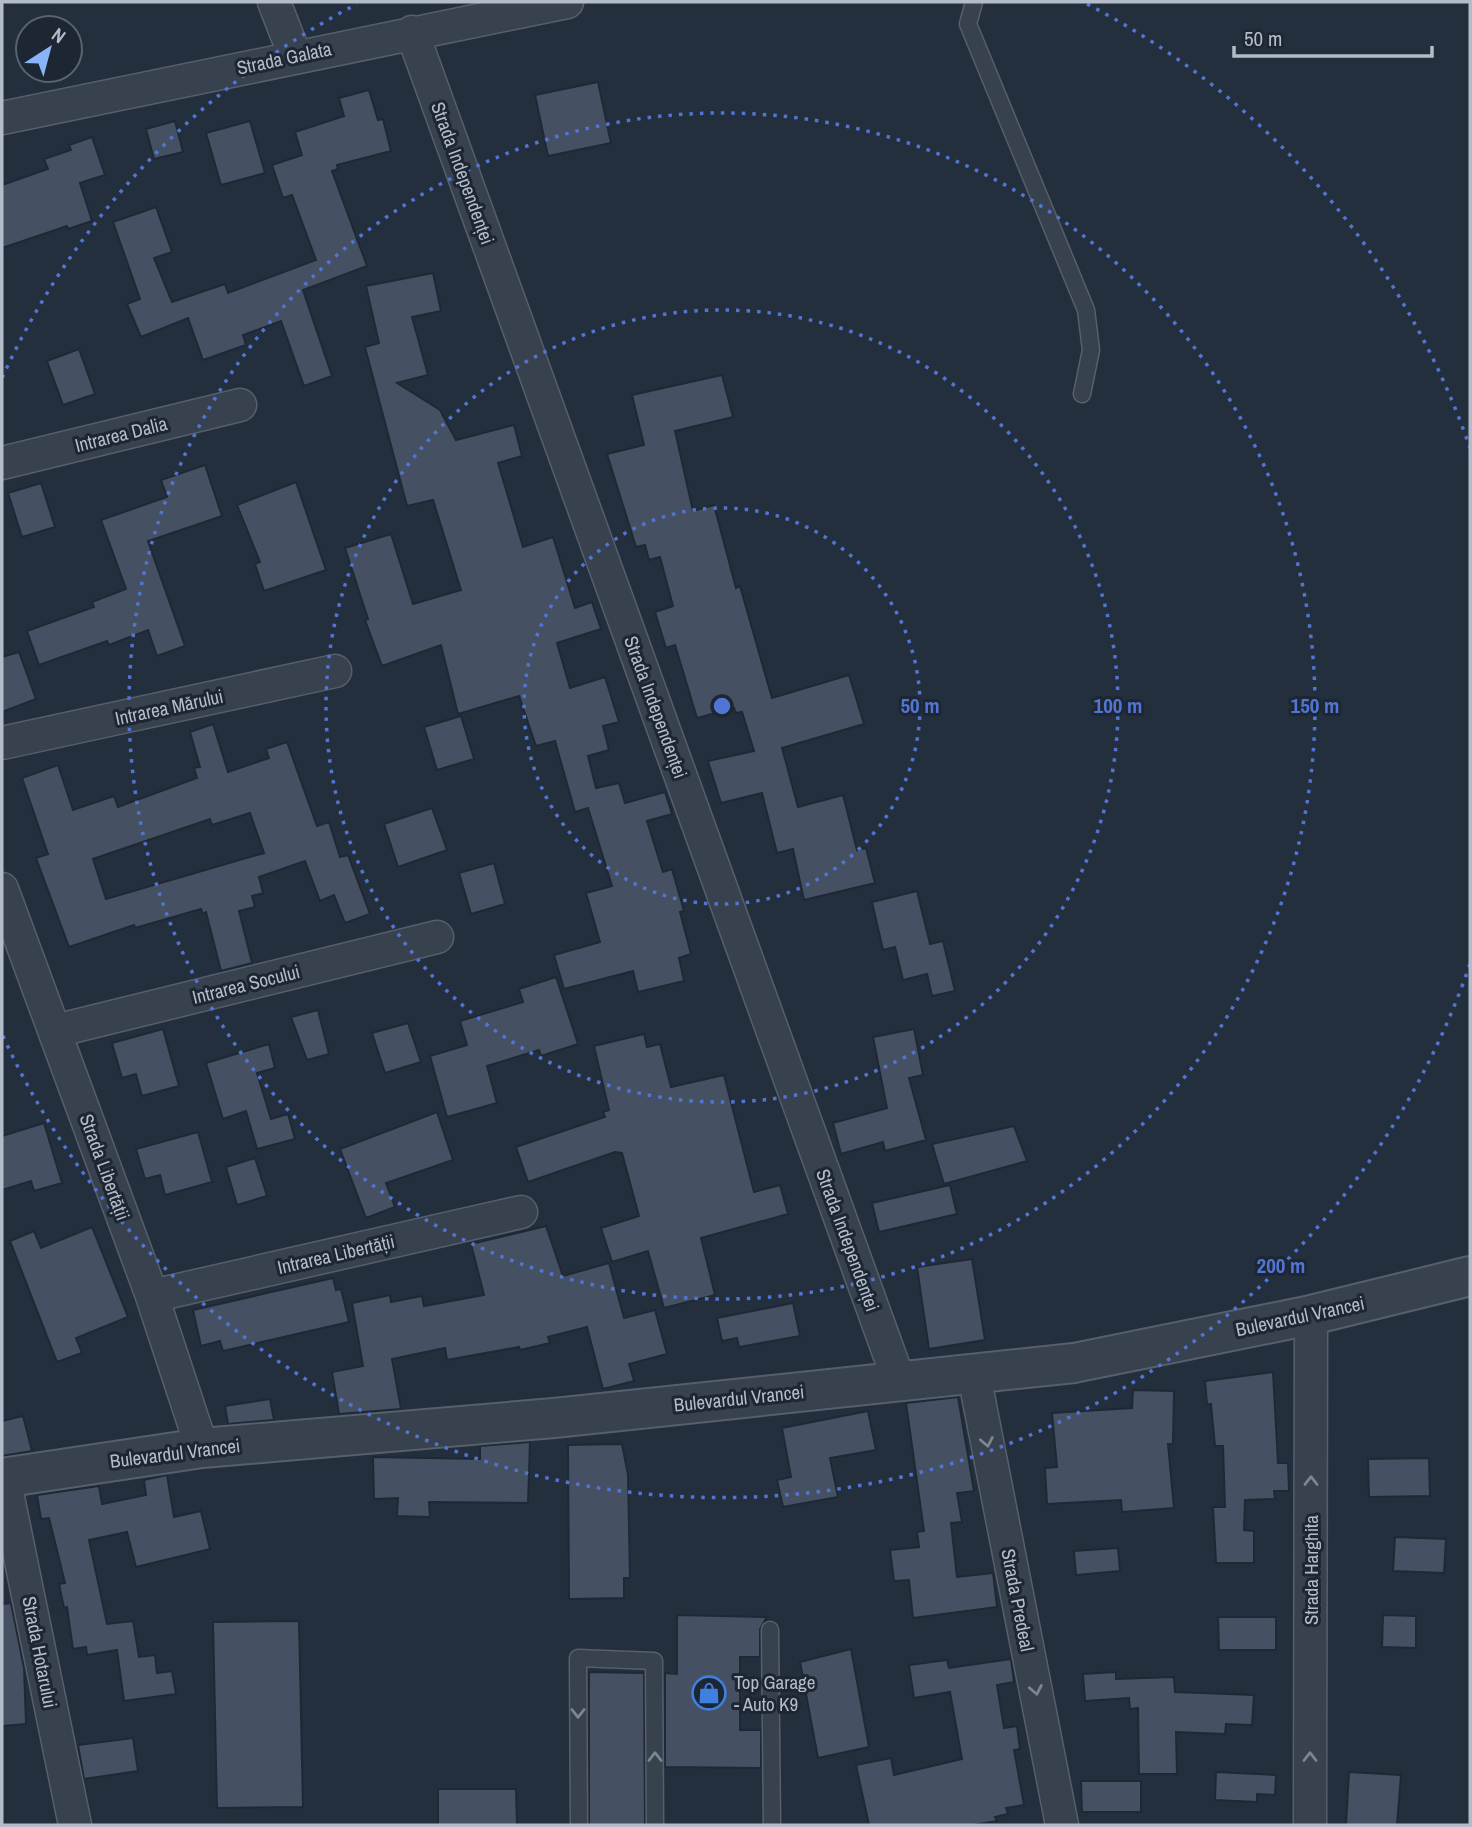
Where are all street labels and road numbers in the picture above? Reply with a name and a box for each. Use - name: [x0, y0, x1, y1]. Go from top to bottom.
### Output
- street label: Strada Galata: [234, 35, 334, 81]
- street label: Strada Independenței: [425, 98, 501, 248]
- street label: Intrarea Dalia: [72, 410, 170, 458]
- street label: Strada Independenței: [618, 632, 694, 782]
- street label: Intrarea Mărului: [113, 683, 225, 731]
- street label: Intrarea Socului: [189, 958, 303, 1010]
- street label: Strada Libertății: [74, 1110, 136, 1224]
- street label: Strada Independenței: [810, 1165, 886, 1315]
- street label: Intrarea Libertății: [275, 1228, 397, 1280]
- street label: Bulevardul Vrancei: [1233, 1290, 1367, 1342]
- street label: Bulevardul Vrancei: [672, 1378, 806, 1418]
- street label: Bulevardul Vrancei: [108, 1432, 242, 1474]
- street label: Strada Harghita: [1298, 1515, 1324, 1625]
- street label: Strada Predeal: [995, 1547, 1041, 1653]
- street label: Strada Hotarului: [16, 1594, 64, 1710]

